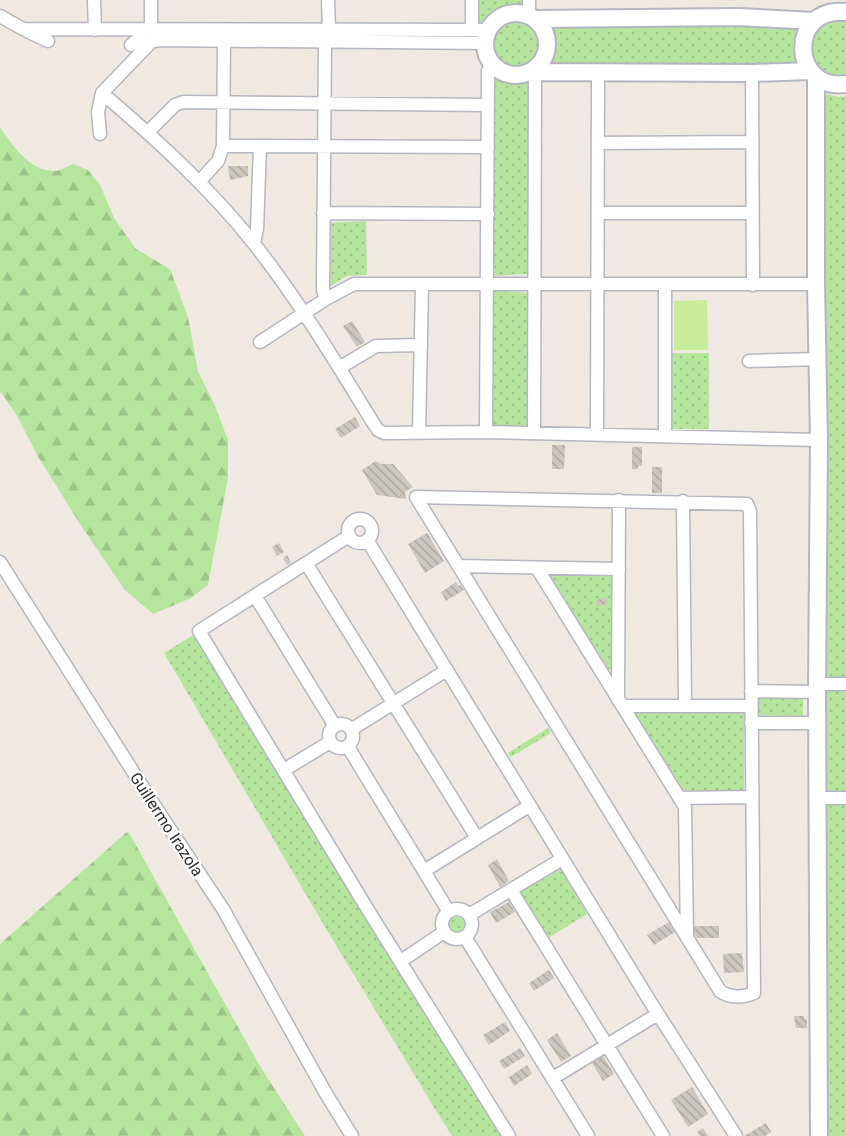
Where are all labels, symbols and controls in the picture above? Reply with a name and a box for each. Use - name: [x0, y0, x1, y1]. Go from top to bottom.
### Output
- street label: Guillermo Irazola: [126, 769, 207, 880]

